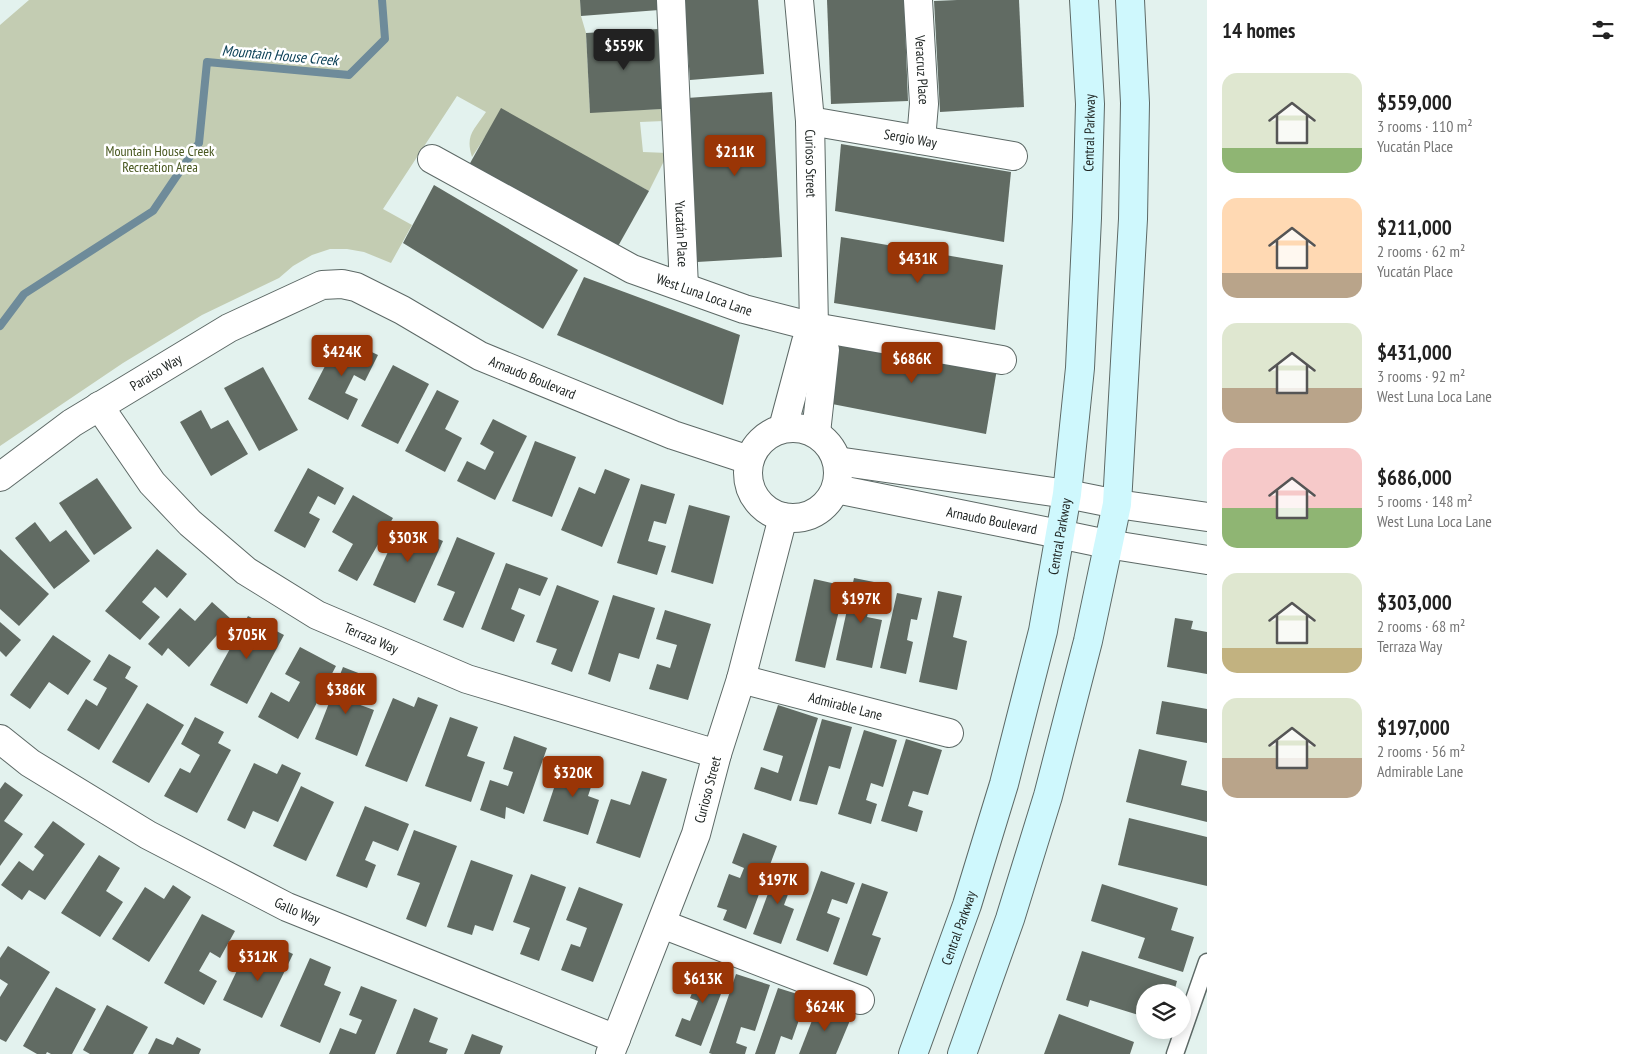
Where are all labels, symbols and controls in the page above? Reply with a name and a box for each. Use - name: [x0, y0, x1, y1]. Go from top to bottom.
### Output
- icon: filters: [1589, 16, 1617, 44]
- text: 14 homes: [1222, 17, 1295, 44]
- pin: $559K: [589, 28, 659, 71]
- street label: Veracruz Place: [911, 34, 933, 105]
- text: $559K: [605, 35, 643, 55]
- water label: Mountain House Creek: [221, 40, 341, 70]
- text: $559,000: [1377, 89, 1452, 116]
- street label: Central Parkway: [1079, 93, 1099, 172]
- icon: home: [1262, 93, 1322, 153]
- text: 3 rooms · 110 m²: [1377, 116, 1473, 136]
- street label: Sergio Way: [883, 125, 939, 152]
- street label: Curioso Street: [801, 129, 820, 198]
- pin: $211K: [700, 134, 770, 177]
- text: Yucatán Place: [1377, 136, 1453, 156]
- text: $211K: [716, 141, 754, 161]
- park label: Mountain House Creek Recreation Area: [106, 142, 215, 176]
- street label: Yucatán Place: [671, 200, 692, 268]
- text: $211,000: [1377, 214, 1452, 241]
- icon: home: [1262, 218, 1322, 278]
- text: 2 rooms · 62 m²: [1377, 241, 1465, 261]
- pin: $431K: [883, 242, 953, 284]
- text: $431K: [899, 248, 937, 268]
- text: Yucatán Place: [1377, 261, 1453, 281]
- street label: West Luna Loca Lane: [654, 269, 754, 320]
- pin: $424K: [307, 334, 377, 377]
- text: $431,000: [1377, 339, 1452, 366]
- text: $424K: [323, 341, 361, 361]
- pin: $686K: [877, 342, 947, 384]
- icon: home: [1262, 343, 1322, 403]
- text: $686K: [893, 348, 931, 368]
- street label: Paraíso Way: [127, 349, 186, 395]
- street label: Arnaudo Boulevard: [487, 352, 578, 403]
- text: 3 rooms · 92 m²: [1377, 366, 1465, 386]
- text: West Luna Loca Lane: [1377, 386, 1492, 406]
- text: $686,000: [1377, 464, 1452, 491]
- icon: home: [1262, 468, 1322, 528]
- text: 5 rooms · 148 m²: [1377, 491, 1473, 511]
- street label: Central Parkway: [1044, 496, 1075, 576]
- street label: Arnaudo Boulevard: [945, 503, 1039, 538]
- text: West Luna Loca Lane: [1377, 511, 1492, 531]
- pin: $303K: [373, 520, 443, 563]
- text: $303K: [389, 527, 427, 547]
- pin: $197K: [826, 582, 896, 624]
- text: $197K: [842, 588, 880, 608]
- text: $303,000: [1377, 589, 1452, 616]
- icon: home: [1262, 593, 1322, 653]
- text: 2 rooms · 68 m²: [1377, 616, 1465, 636]
- pin: $705K: [212, 618, 282, 660]
- street label: Terraza Way: [342, 619, 402, 658]
- text: $705K: [228, 624, 266, 644]
- text: Terraza Way: [1377, 636, 1442, 656]
- pin: $386K: [311, 672, 381, 715]
- text: $386K: [327, 679, 365, 699]
- street label: Admirable Lane: [807, 688, 885, 724]
- text: $197,000: [1377, 714, 1450, 741]
- icon: home: [1262, 718, 1322, 778]
- text: 2 rooms · 56 m²: [1377, 741, 1465, 761]
- street label: Curioso Street: [690, 754, 725, 825]
- pin: $320K: [538, 756, 608, 798]
- text: Admirable Lane: [1377, 761, 1463, 781]
- text: $320K: [554, 762, 592, 782]
- pin: $197K: [743, 862, 813, 905]
- text: $197K: [759, 869, 797, 889]
- street label: Central Parkway: [937, 888, 980, 968]
- street label: Gallo Way: [271, 893, 323, 929]
- pin: $312K: [223, 940, 293, 982]
- text: $312K: [239, 946, 277, 966]
- pin: $613K: [668, 962, 738, 1004]
- text: $613K: [684, 968, 722, 988]
- map controls: [1136, 984, 1191, 1039]
- button: layers: [1136, 984, 1191, 1039]
- pin: $624K: [790, 990, 860, 1032]
- text: $624K: [806, 996, 844, 1016]

